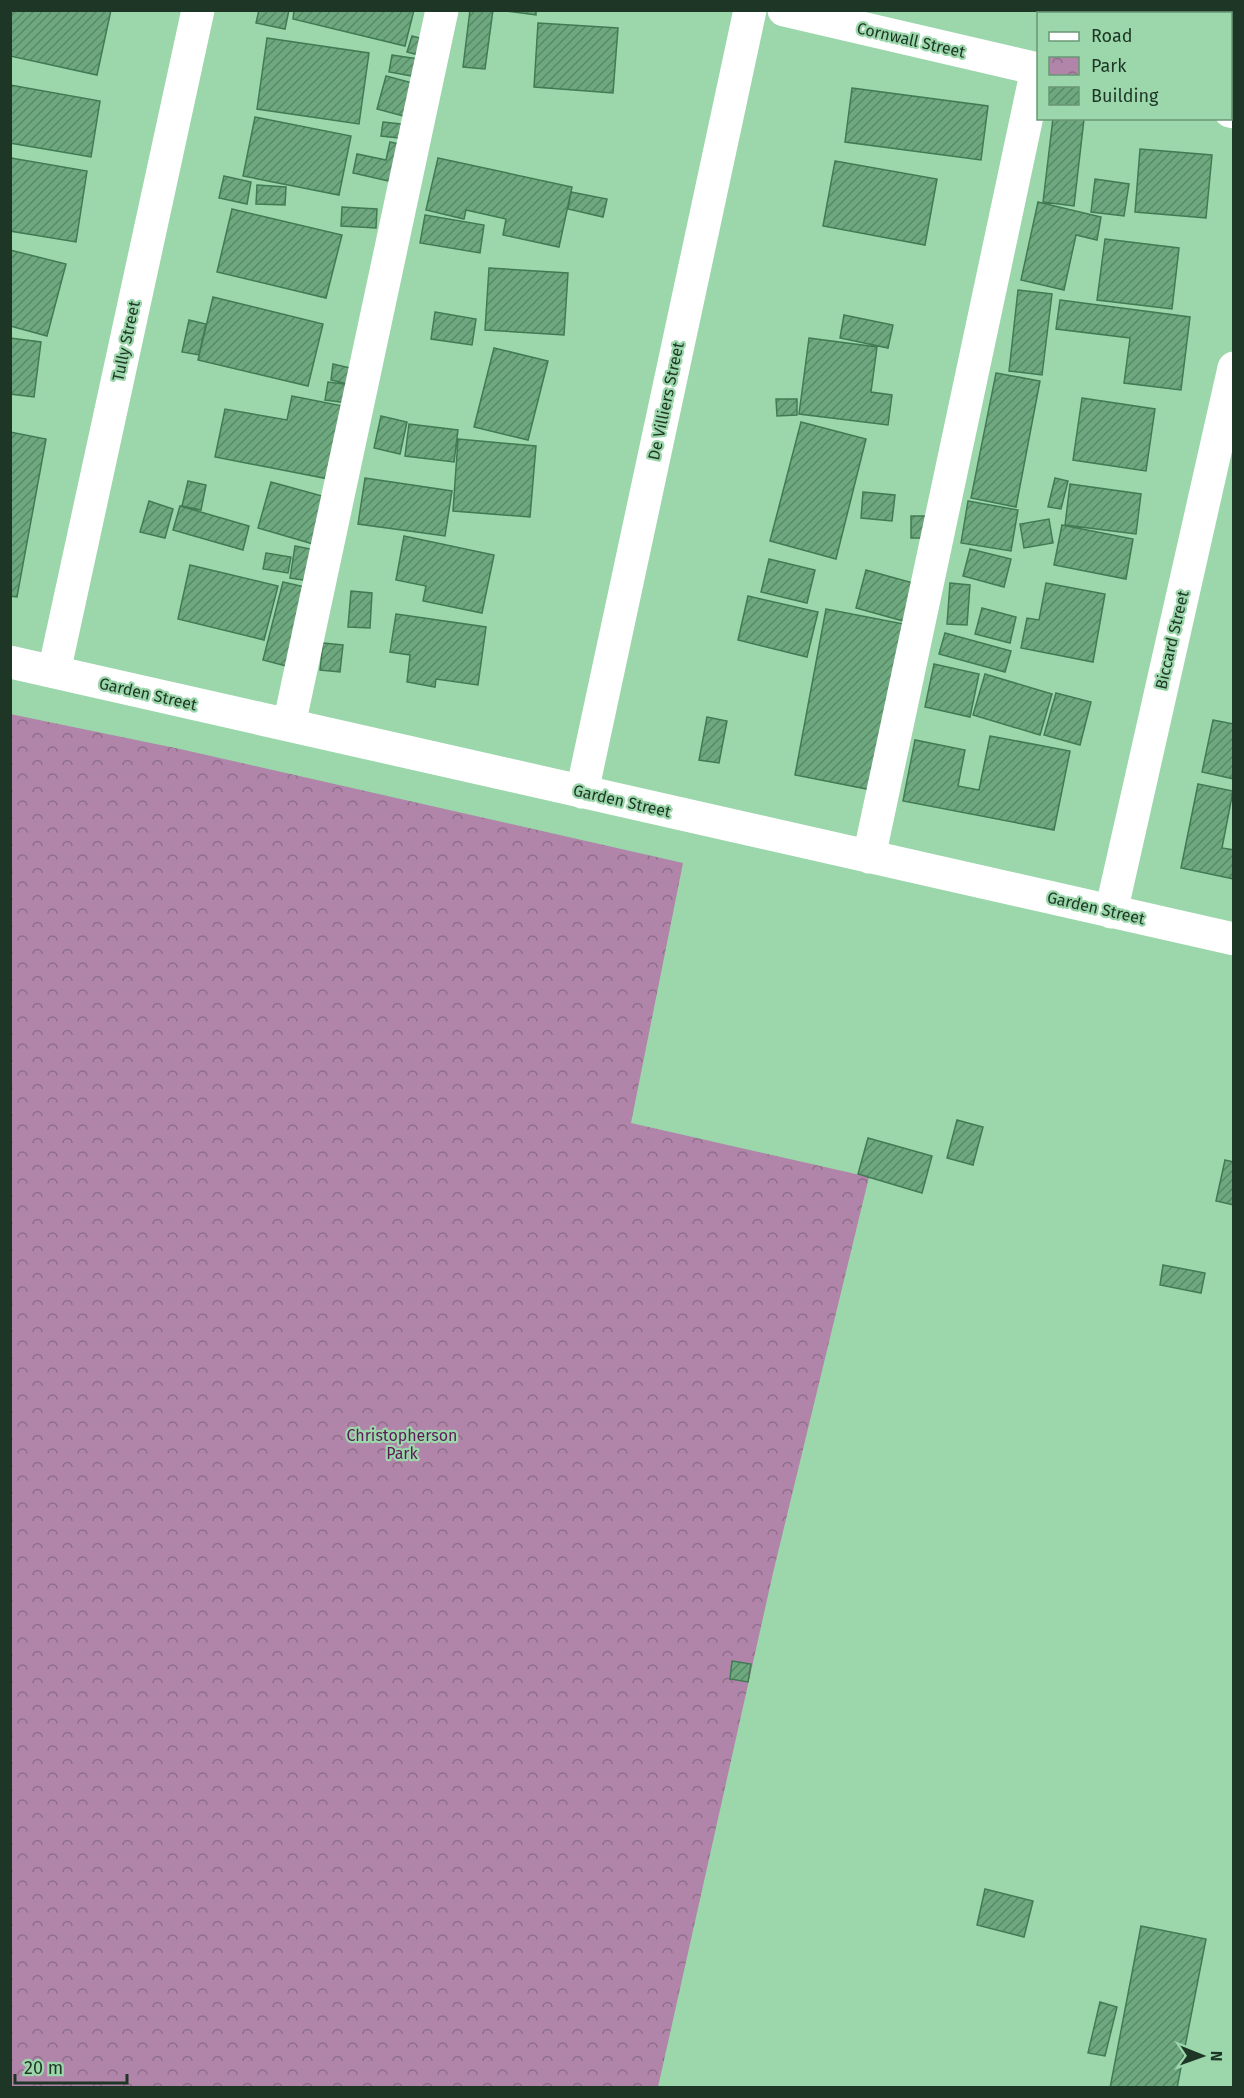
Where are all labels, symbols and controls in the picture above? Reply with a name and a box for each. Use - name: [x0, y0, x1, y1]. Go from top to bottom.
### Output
- legend: [1037, 12, 1232, 120]
- street label: Cornwall Street: [855, 18, 967, 62]
- text: Road: [1091, 25, 1133, 47]
- text: Park: [1091, 55, 1127, 77]
- text: Building: [1091, 85, 1159, 107]
- street label: Tully Street: [108, 299, 144, 383]
- street label: De Villiers Street: [644, 340, 688, 462]
- street label: Biccard Street: [1151, 589, 1193, 691]
- street label: Garden Street: [97, 674, 199, 715]
- street label: Garden Street: [571, 781, 673, 822]
- street label: Garden Street: [1045, 888, 1147, 929]
- park label: Christopherson Park: [347, 1426, 457, 1463]
- north arrow: [1172, 2026, 1232, 2086]
- scale bar: [15, 2047, 128, 2085]
- text: N: [1207, 2051, 1226, 2062]
- text: 20 m: [24, 2057, 63, 2079]

